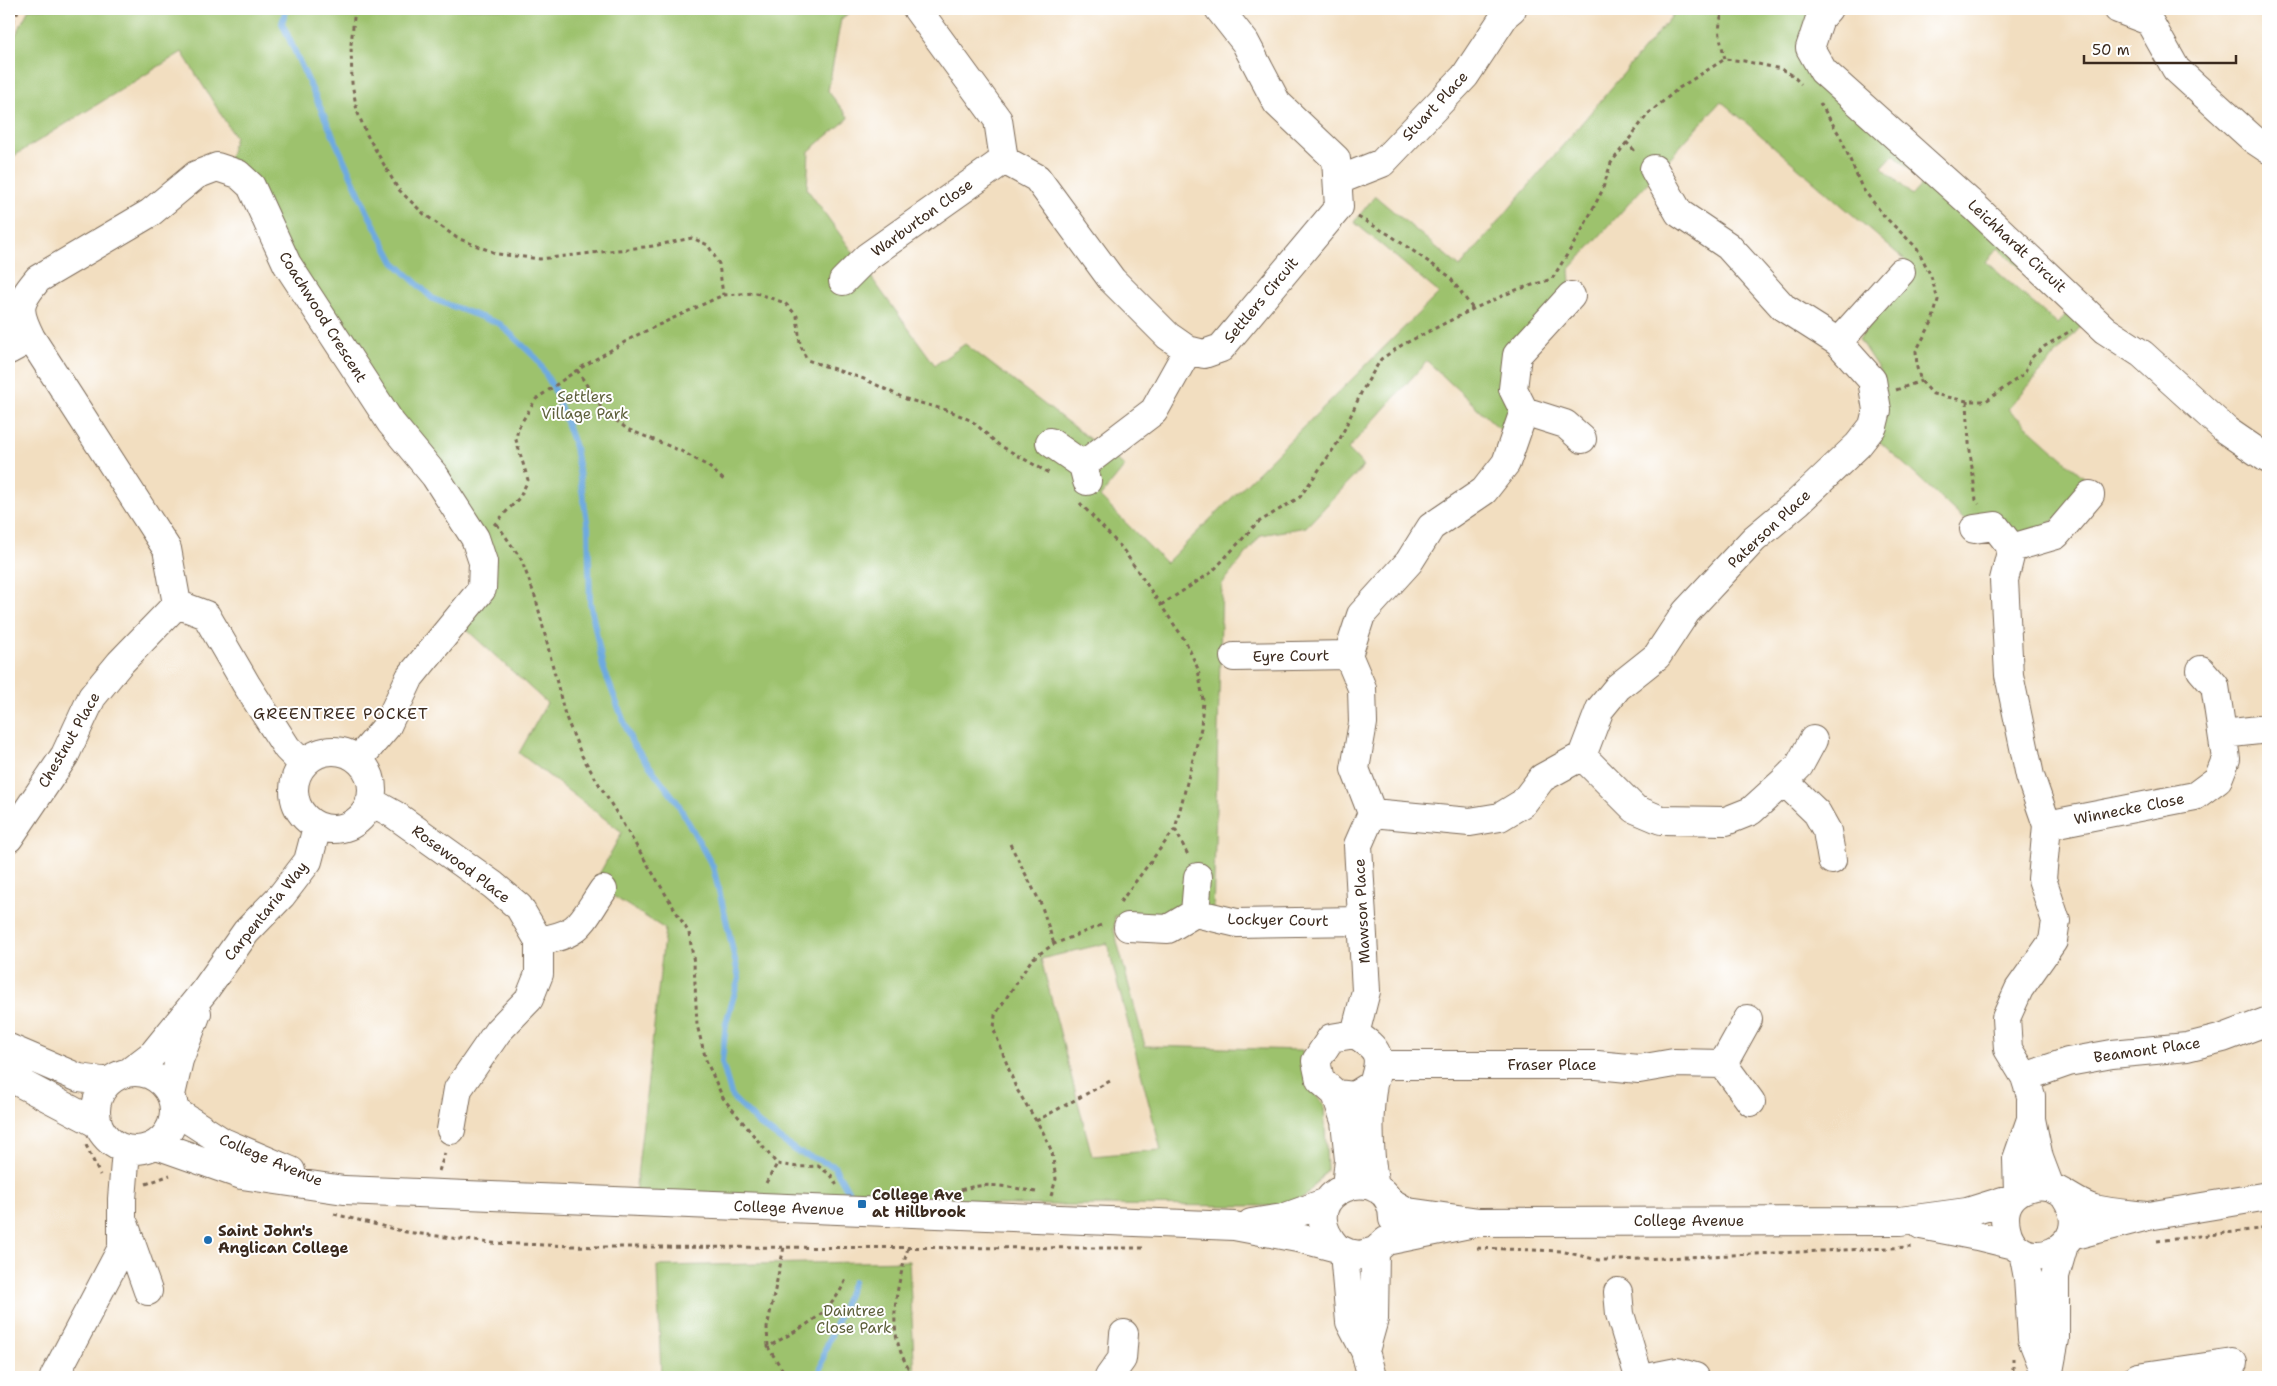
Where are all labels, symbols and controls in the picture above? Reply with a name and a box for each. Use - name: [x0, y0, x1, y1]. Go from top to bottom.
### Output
- scale bar: [2084, 32, 2237, 64]
- text: 50 m: [2092, 40, 2130, 60]
- street label: Stuart Place: [1397, 67, 1473, 145]
- street label: Warburton Close: [867, 174, 977, 262]
- street label: Leichhardt Circuit: [1963, 195, 2071, 297]
- street label: Coachwood Crescent: [275, 248, 371, 386]
- street label: Settlers Circuit: [1219, 253, 1303, 347]
- park label: Settlers Village Park: [541, 387, 629, 424]
- street label: Paterson Place: [1723, 485, 1815, 573]
- street label: Eyre Court: [1253, 645, 1329, 667]
- street label: Chestnut Place: [33, 688, 105, 792]
- district label: GREENTREE POCKET: [253, 703, 429, 724]
- street label: Winnecke Close: [2072, 788, 2186, 830]
- street label: Rosewood Place: [408, 820, 514, 908]
- street label: Carpentaria Way: [220, 857, 312, 965]
- street label: Mawson Place: [1349, 858, 1375, 964]
- street label: Lockyer Court: [1227, 909, 1329, 931]
- street label: Beamont Place: [2092, 1033, 2202, 1067]
- street label: Fraser Place: [1508, 1055, 1596, 1075]
- street label: College Avenue: [216, 1129, 326, 1191]
- place label: College Ave at Hillbrook: [872, 1185, 966, 1222]
- street label: College Avenue: [733, 1196, 845, 1220]
- marker: College Ave at Hillbrook: [856, 1198, 868, 1210]
- street label: College Avenue: [1634, 1211, 1744, 1231]
- place label: Saint John's Anglican College: [218, 1221, 348, 1258]
- marker: Saint John's Anglican College: [202, 1234, 214, 1246]
- park label: Daintree Close Park: [816, 1301, 892, 1338]

